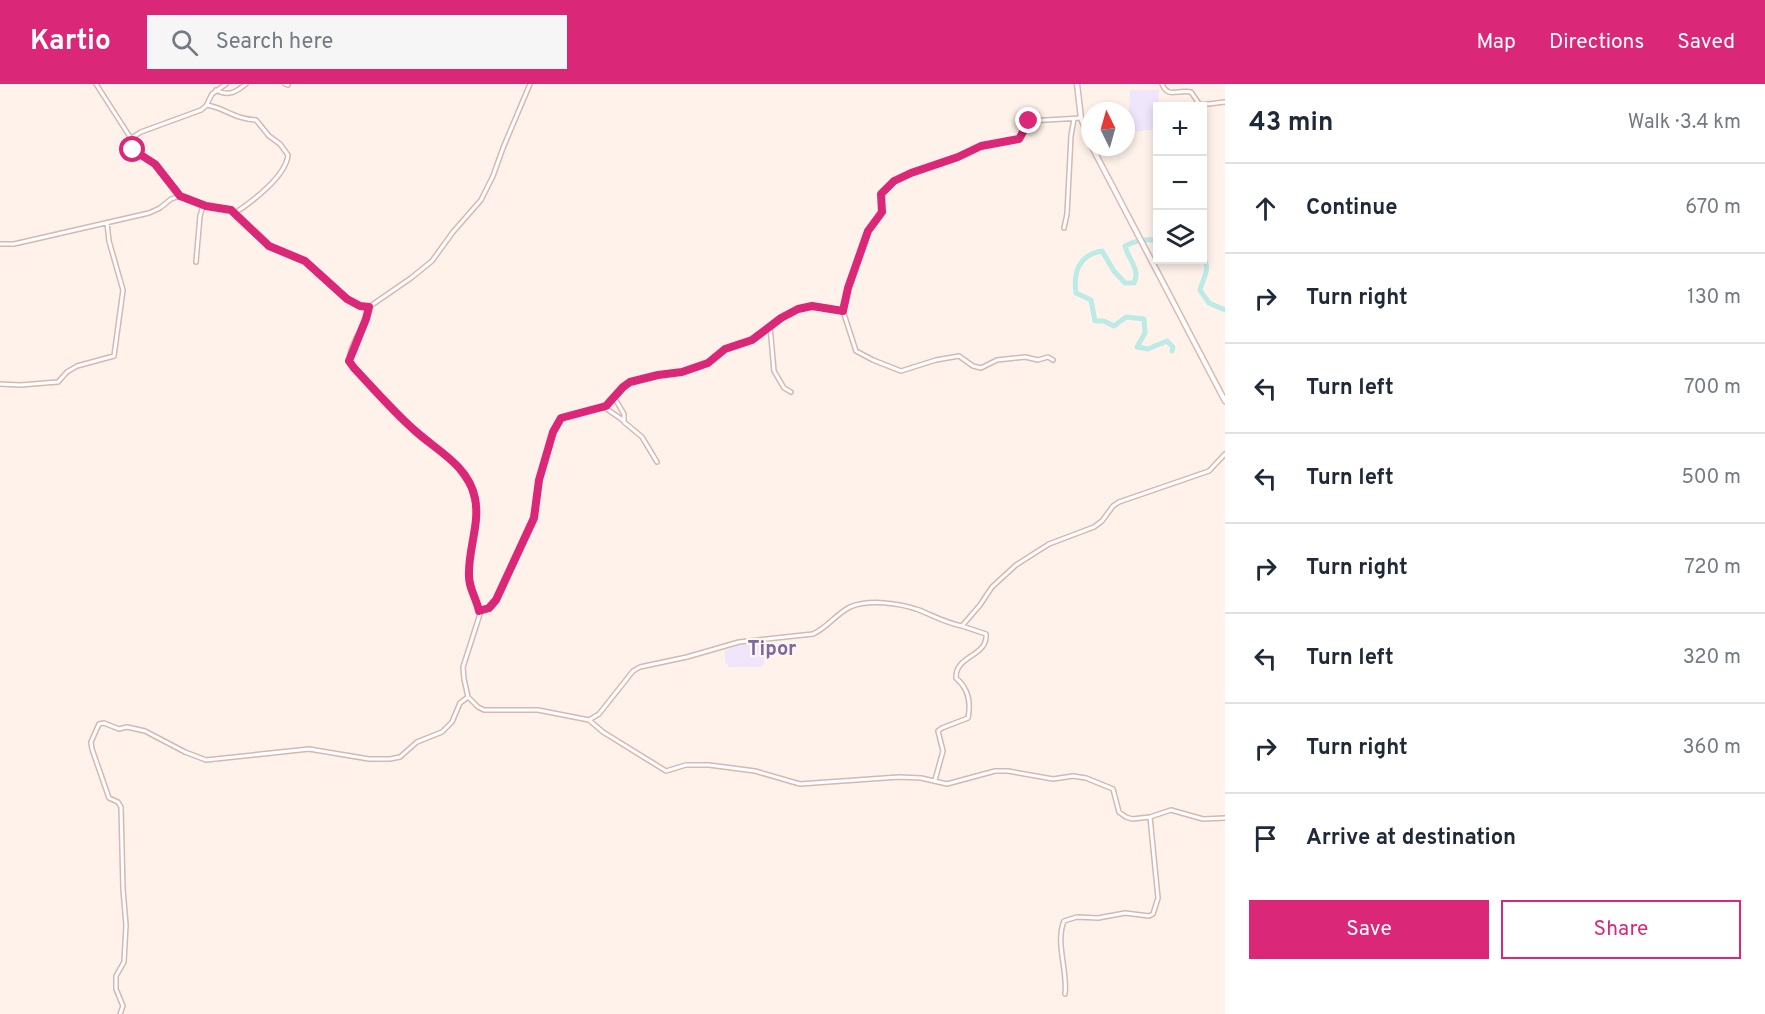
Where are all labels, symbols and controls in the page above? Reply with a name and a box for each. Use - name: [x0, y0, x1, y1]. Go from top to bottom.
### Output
- search box: [147, 15, 567, 69]
- text: Kartio: [30, 24, 111, 60]
- icon: search: [168, 26, 201, 59]
- text: Search here: [216, 29, 333, 56]
- text: Map: [1476, 29, 1516, 56]
- text: Directions: [1549, 29, 1644, 56]
- text: Saved: [1677, 29, 1735, 56]
- north arrow: [1081, 102, 1135, 156]
- map controls: [1153, 102, 1207, 264]
- button: +: [1153, 102, 1207, 156]
- route end: [1015, 107, 1041, 133]
- text: 43 min: [1249, 107, 1333, 140]
- text: Walk · 3.4 km: [1628, 110, 1741, 136]
- route start: [119, 136, 145, 162]
- button: −: [1153, 156, 1207, 210]
- icon: ahead: [1249, 192, 1282, 225]
- text: Continue: [1306, 195, 1397, 222]
- text: 670 m: [1685, 195, 1741, 221]
- button: layers: [1153, 210, 1207, 264]
- icon: right: [1249, 282, 1282, 315]
- text: Turn right: [1306, 285, 1408, 312]
- text: 130 m: [1687, 285, 1741, 311]
- icon: left: [1249, 372, 1282, 405]
- text: Turn left: [1306, 375, 1394, 402]
- text: 700 m: [1684, 375, 1741, 401]
- icon: left: [1249, 462, 1282, 495]
- text: Turn left: [1306, 465, 1394, 492]
- text: 500 m: [1681, 465, 1741, 491]
- icon: right: [1249, 552, 1282, 585]
- text: Turn right: [1306, 555, 1408, 582]
- text: 720 m: [1684, 555, 1741, 581]
- district label: Tipor: [748, 637, 797, 663]
- icon: left: [1249, 642, 1282, 675]
- text: Turn left: [1306, 645, 1394, 672]
- text: 320 m: [1683, 645, 1741, 671]
- icon: right: [1249, 732, 1282, 765]
- text: Turn right: [1306, 735, 1408, 762]
- text: 360 m: [1683, 735, 1741, 761]
- icon: arrive: [1249, 822, 1282, 855]
- text: Arrive at destination: [1306, 825, 1516, 852]
- button: Save: [1249, 900, 1489, 959]
- button: Share: [1501, 900, 1741, 959]

